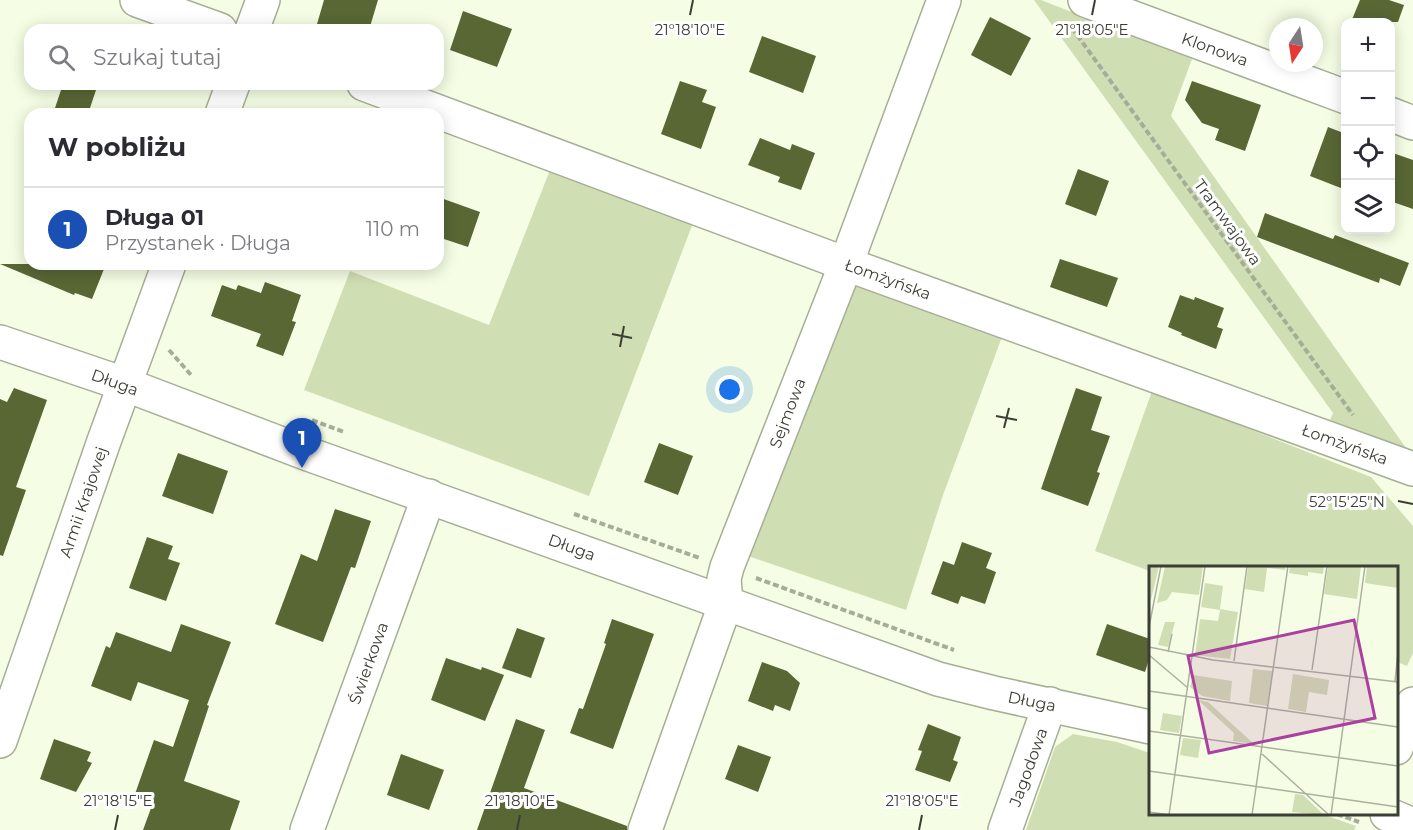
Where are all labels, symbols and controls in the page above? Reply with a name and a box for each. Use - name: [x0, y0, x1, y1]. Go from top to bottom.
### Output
- north arrow: [1269, 18, 1323, 72]
- map controls: [1341, 18, 1395, 234]
- button: +: [1341, 18, 1395, 72]
- text: 21°18'10"E: [655, 20, 725, 39]
- text: 21°18'05"E: [1055, 20, 1129, 39]
- search box: [24, 24, 444, 90]
- street label: Klonowa: [1179, 29, 1251, 70]
- icon: search: [45, 41, 78, 74]
- text: Szukaj tutaj: [93, 44, 221, 71]
- button: −: [1341, 72, 1395, 126]
- button: locate: [1341, 126, 1395, 180]
- text: W pobliżu: [48, 131, 186, 163]
- street label: Tramwajowa: [1190, 176, 1265, 269]
- button: layers: [1341, 180, 1395, 234]
- text: Długa 01: [105, 204, 204, 231]
- text: 1: [64, 217, 71, 241]
- text: 110 m: [366, 217, 420, 241]
- text: Przystanek · Długa: [105, 231, 291, 255]
- street label: Łomżyńska: [842, 255, 934, 304]
- street label: Długa: [89, 365, 141, 400]
- your location: [715, 375, 744, 404]
- street label: Sejmowa: [765, 375, 810, 451]
- pin: 1: [282, 418, 322, 468]
- street label: Łomżyńska: [1299, 420, 1391, 469]
- street label: Armii Krajowej: [56, 444, 111, 560]
- text: 52°15'25"N: [1309, 492, 1385, 511]
- street label: Długa: [546, 530, 598, 565]
- inset map: [1149, 566, 1398, 815]
- street label: Świerkowa: [345, 619, 392, 707]
- street label: Długa: [1006, 688, 1058, 715]
- street label: Jagodowa: [1005, 725, 1051, 810]
- text: 21°18'15"E: [83, 791, 153, 810]
- text: 21°18'10"E: [485, 791, 555, 810]
- text: 21°18'05"E: [885, 791, 959, 810]

